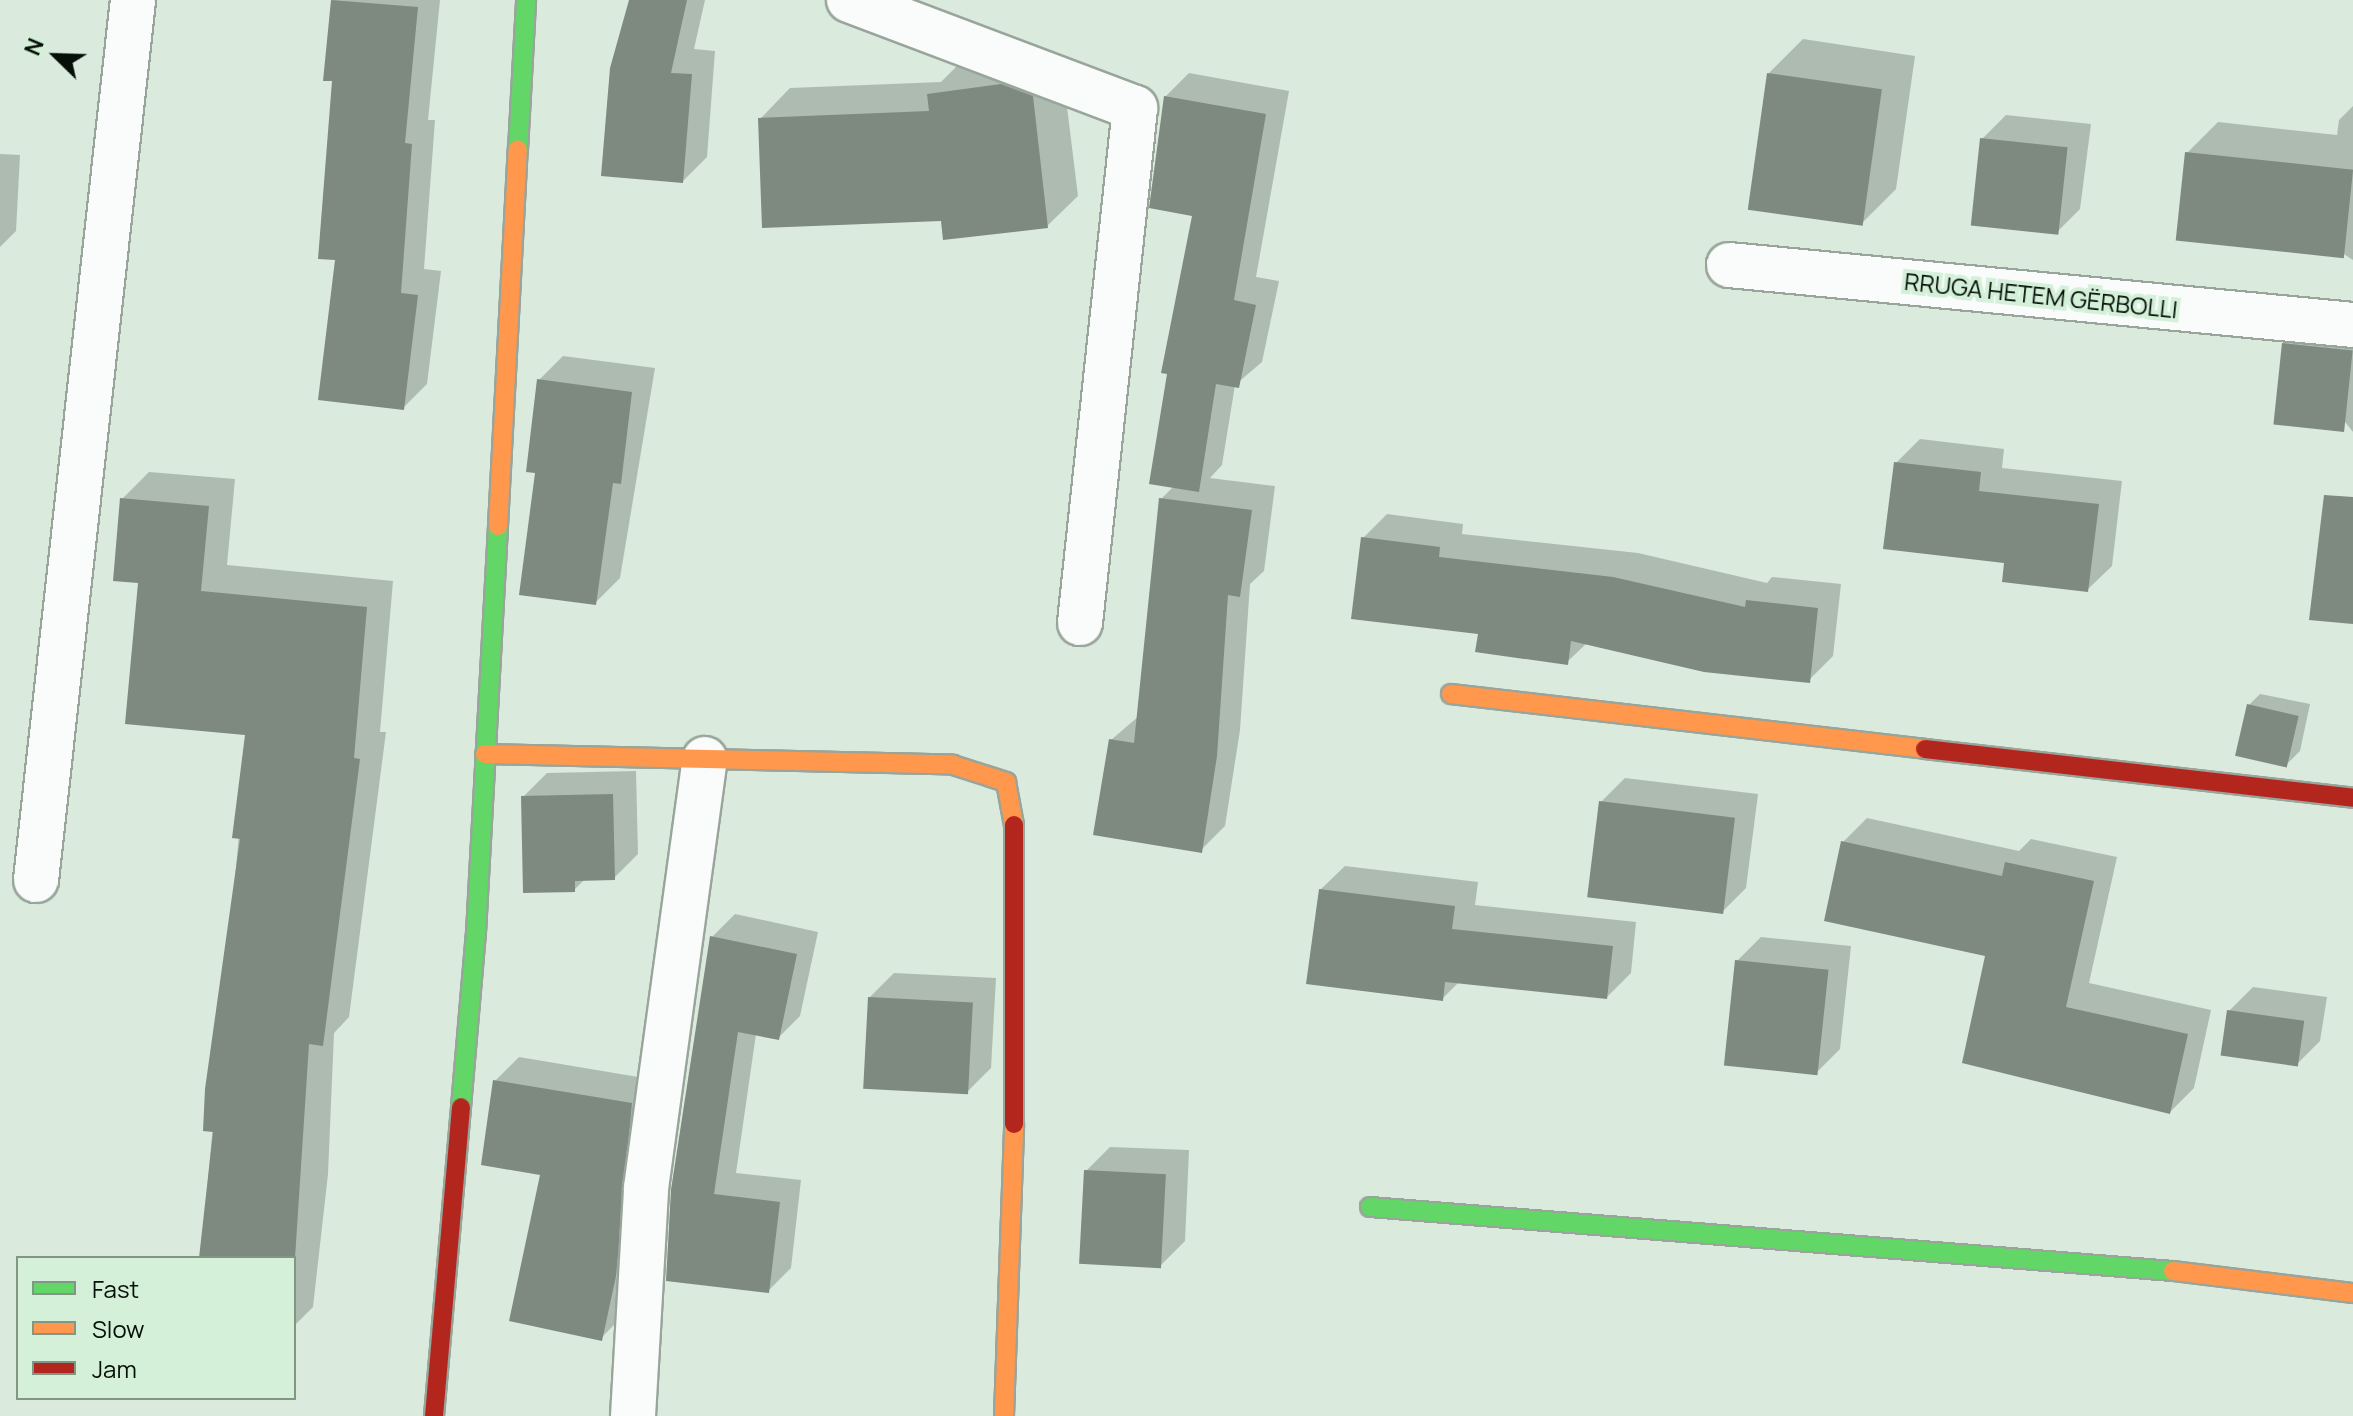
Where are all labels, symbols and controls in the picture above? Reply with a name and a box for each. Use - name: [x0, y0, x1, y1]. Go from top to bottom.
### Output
- north arrow: [16, 16, 96, 96]
- text: N: [17, 33, 51, 60]
- street label: RRUGA HETEM GËRBOLLI: [1903, 266, 2179, 324]
- legend: [16, 1256, 296, 1400]
- text: Fast: [92, 1272, 139, 1305]
- text: Slow: [92, 1312, 145, 1345]
- text: Jam: [92, 1352, 137, 1385]

